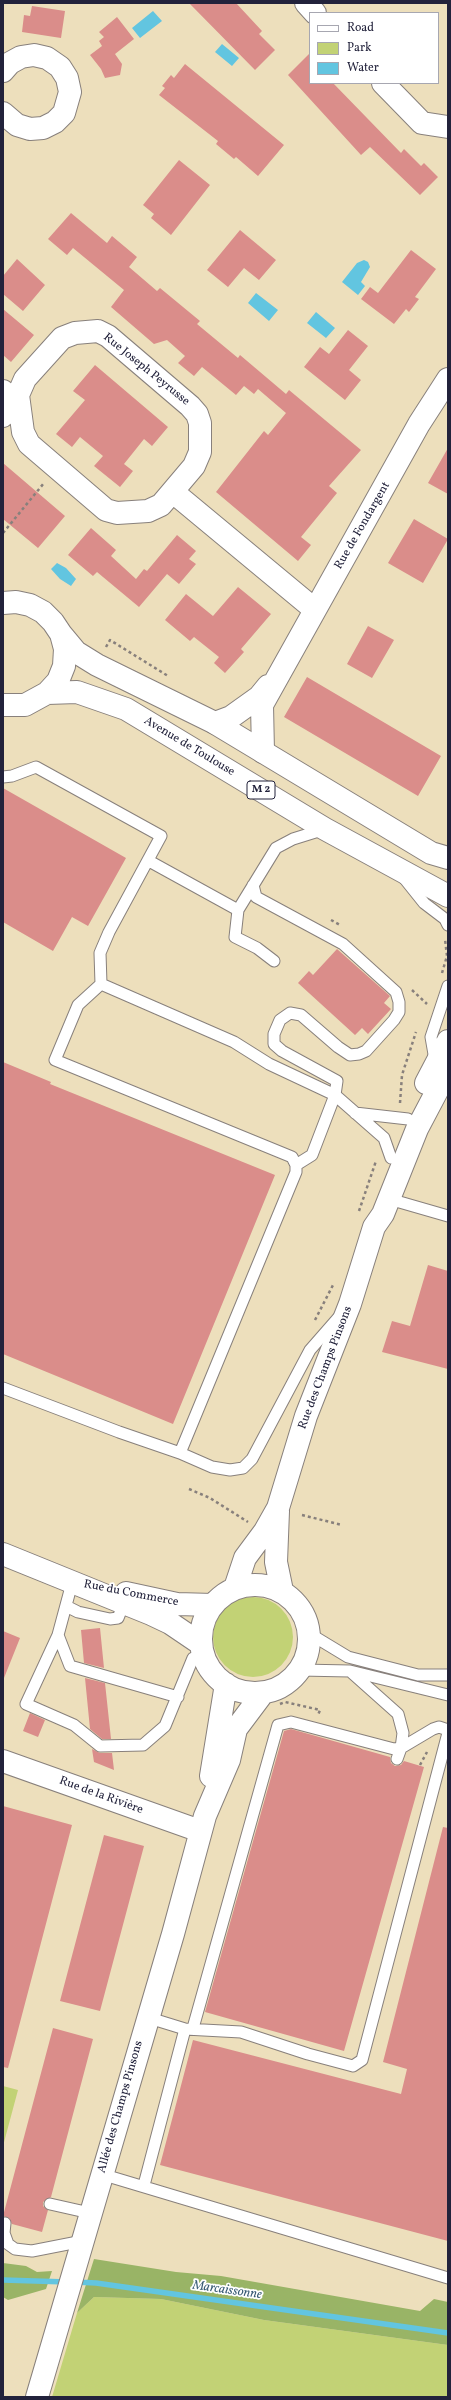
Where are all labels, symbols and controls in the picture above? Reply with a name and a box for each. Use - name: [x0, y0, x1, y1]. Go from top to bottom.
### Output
- legend: [309, 12, 439, 84]
- text: Road: [347, 20, 374, 36]
- text: Park: [347, 40, 372, 56]
- text: Water: [347, 60, 379, 76]
- street label: Rue Joseph Peyrusse: [100, 331, 192, 409]
- street label: Rue de Fondargent: [332, 480, 394, 572]
- street label: Avenue de Toulouse: [141, 714, 237, 780]
- road number: M 2: [247, 781, 275, 799]
- street label: Rue des Champs Pinsons: [296, 1304, 356, 1432]
- street label: Rue du Commerce: [82, 1578, 180, 1610]
- street label: Rue de la Rivière: [57, 1774, 145, 1818]
- street label: Allée des Champs Pinsons: [95, 2039, 147, 2175]
- water label: Marcaissonne: [191, 2278, 263, 2304]

